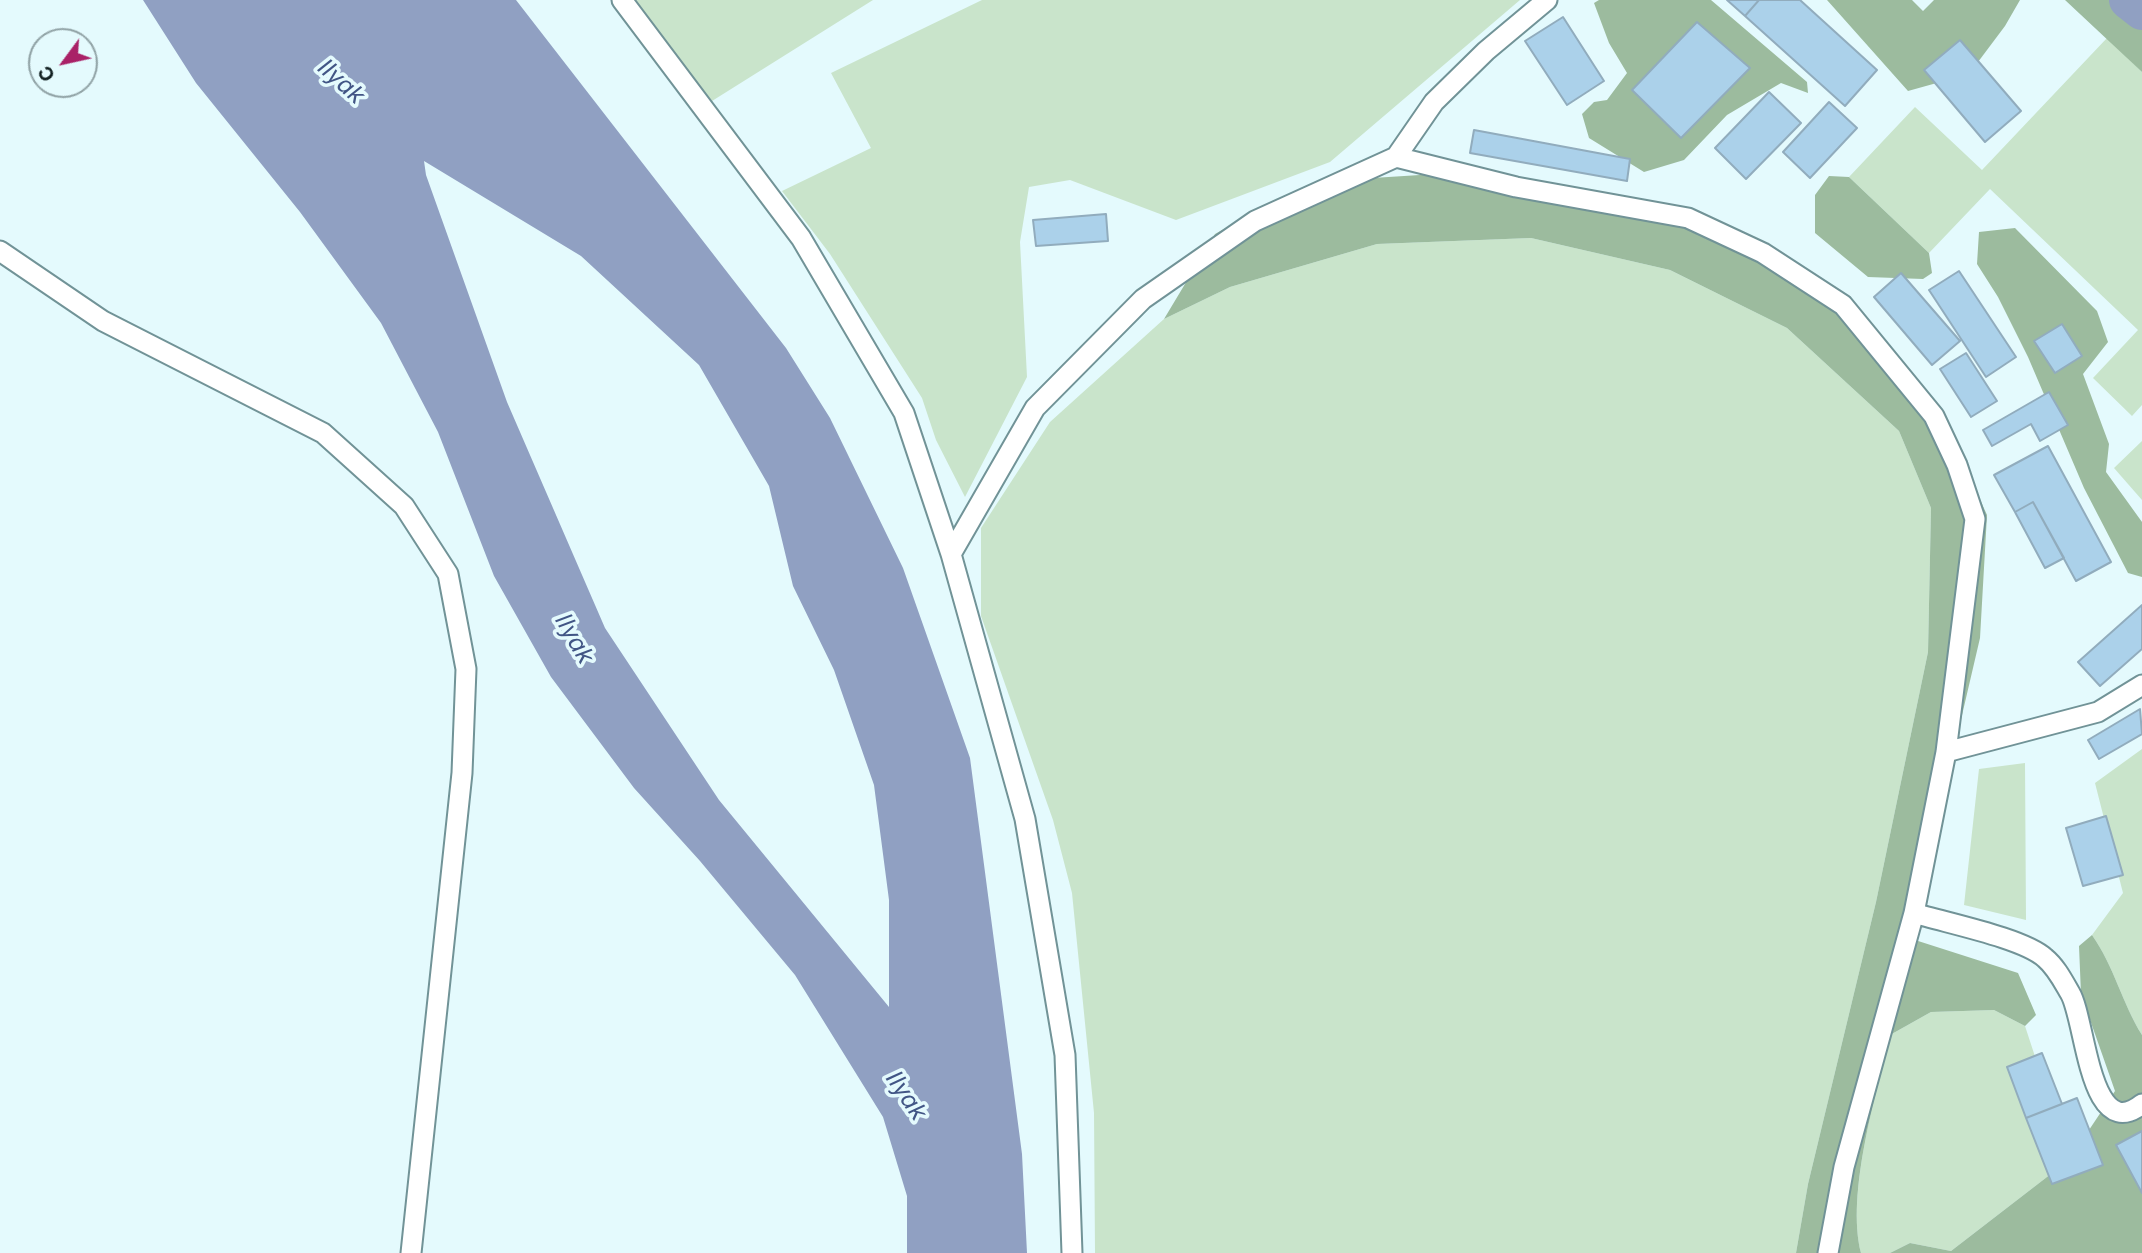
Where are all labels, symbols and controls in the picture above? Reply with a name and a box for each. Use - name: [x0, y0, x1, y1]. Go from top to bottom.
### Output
- north arrow: [28, 28, 98, 98]
- water label: Ilyak: [312, 53, 370, 111]
- text: С: [33, 61, 60, 86]
- water label: Ilyak: [548, 609, 600, 669]
- water label: Ilyak: [879, 1066, 933, 1126]

